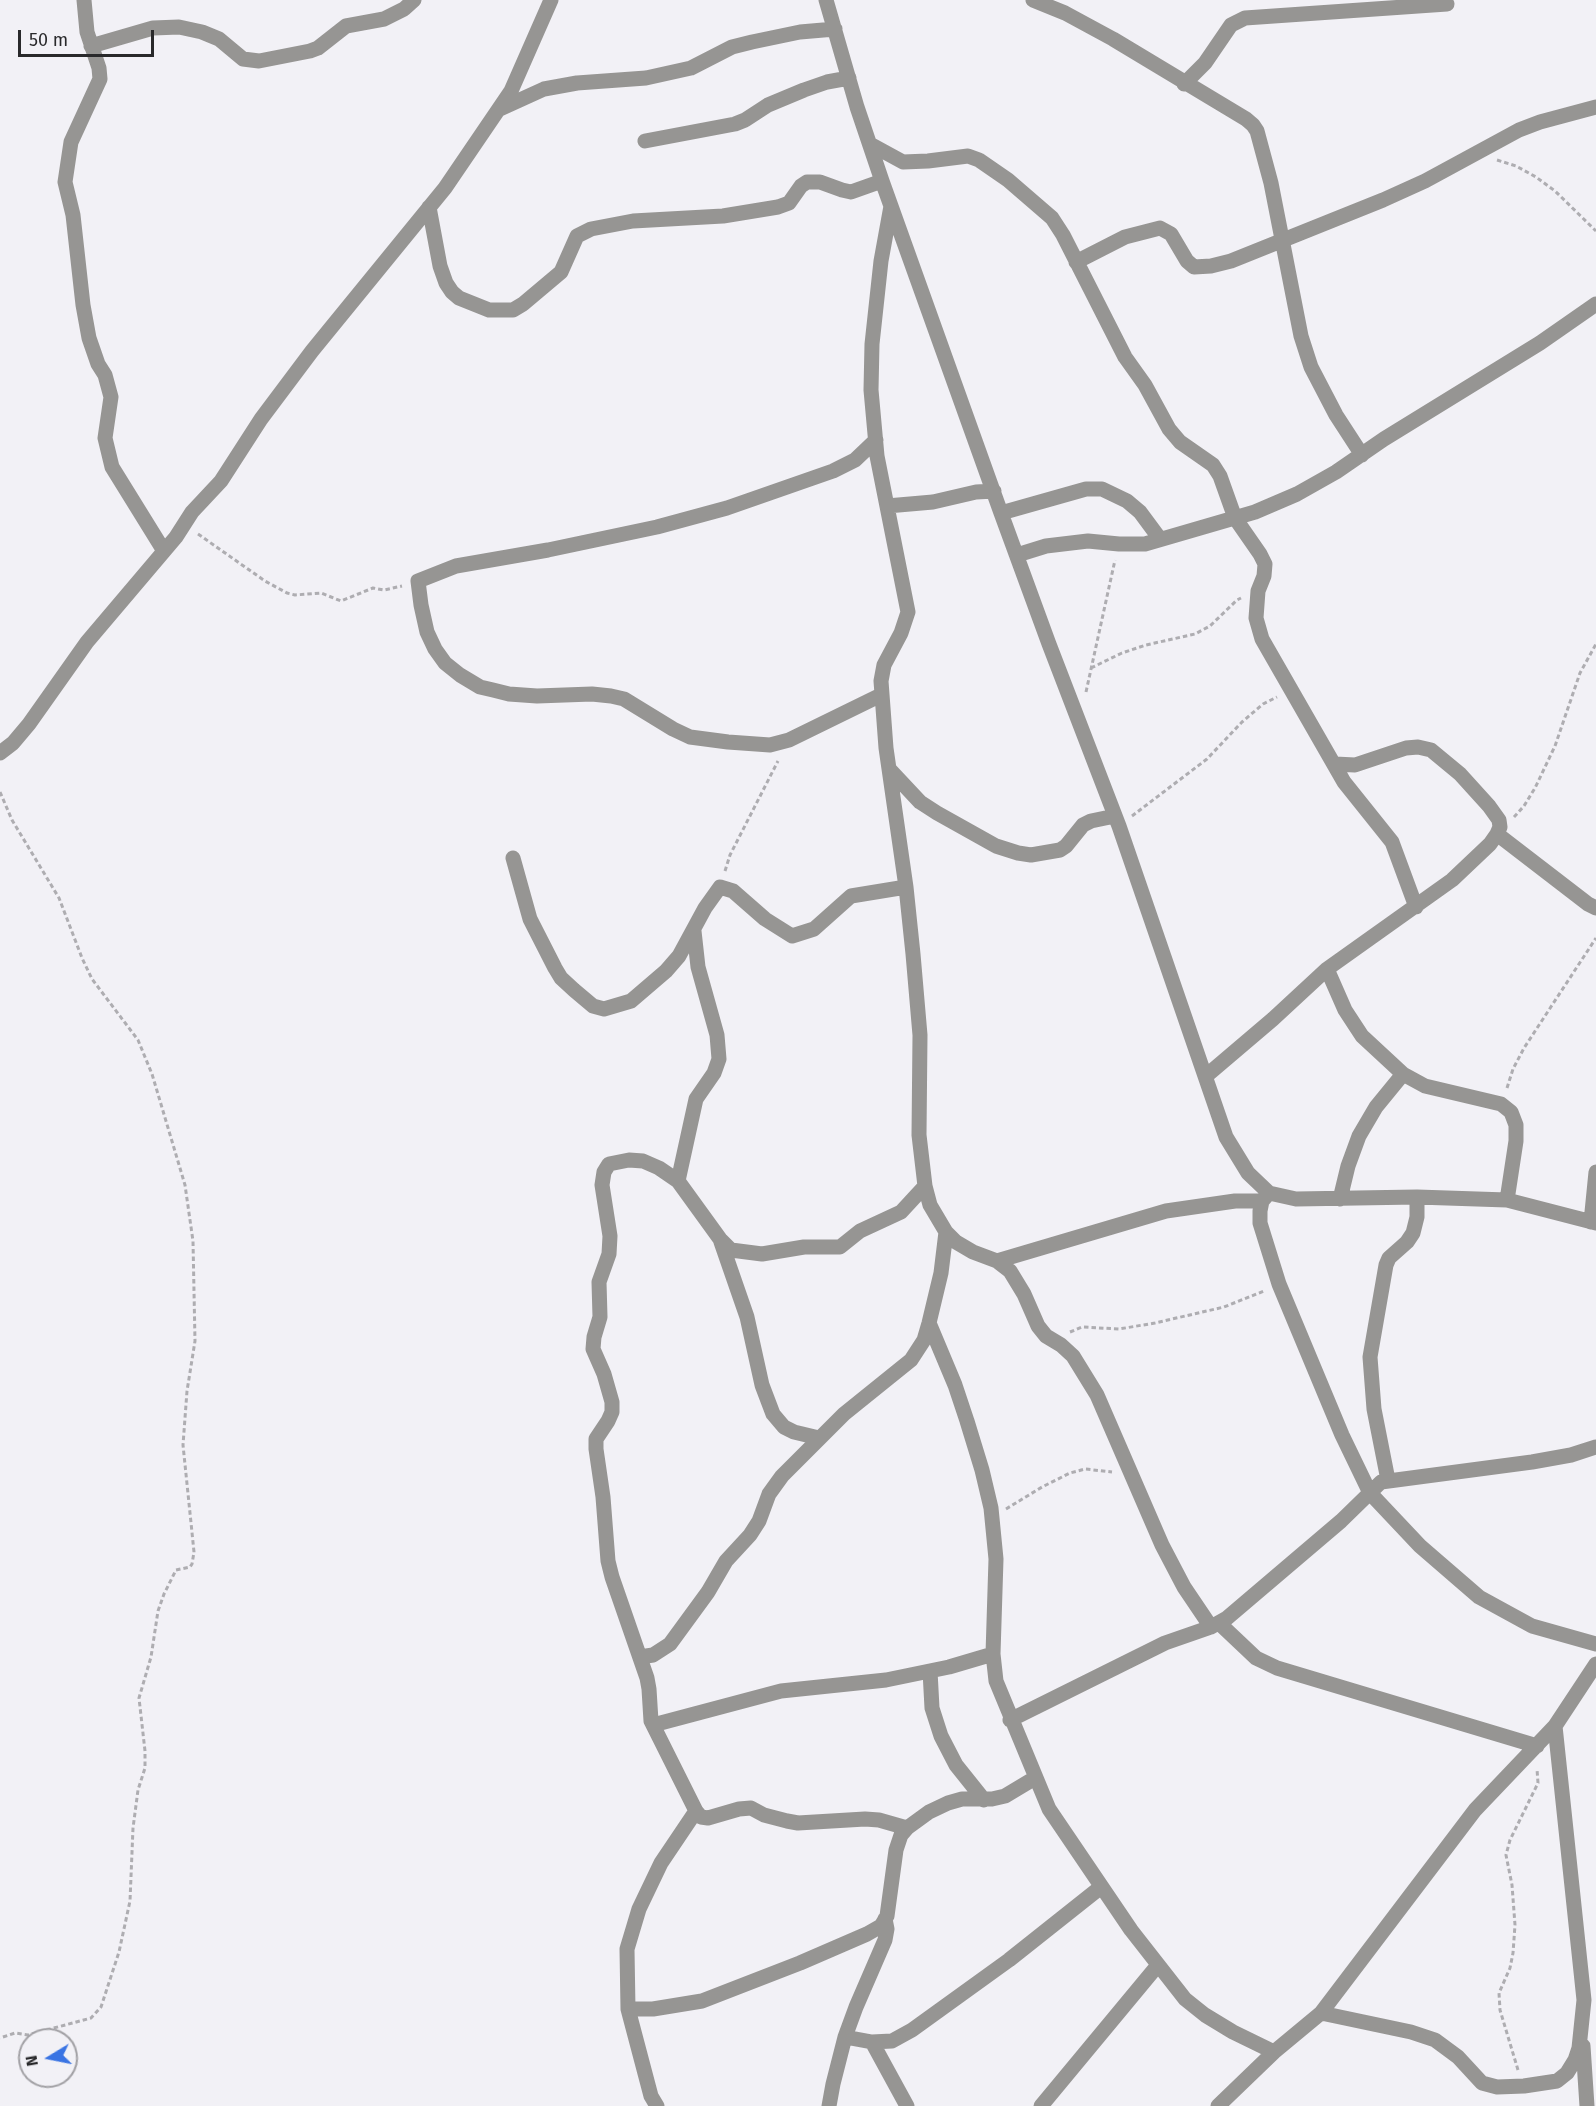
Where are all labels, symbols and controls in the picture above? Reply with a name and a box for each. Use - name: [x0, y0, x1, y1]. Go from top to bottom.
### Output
- scale bar: [21, 18, 158, 56]
- text: 50 m: [29, 29, 68, 51]
- north arrow: [18, 2028, 78, 2088]
- text: N: [21, 2054, 42, 2068]

